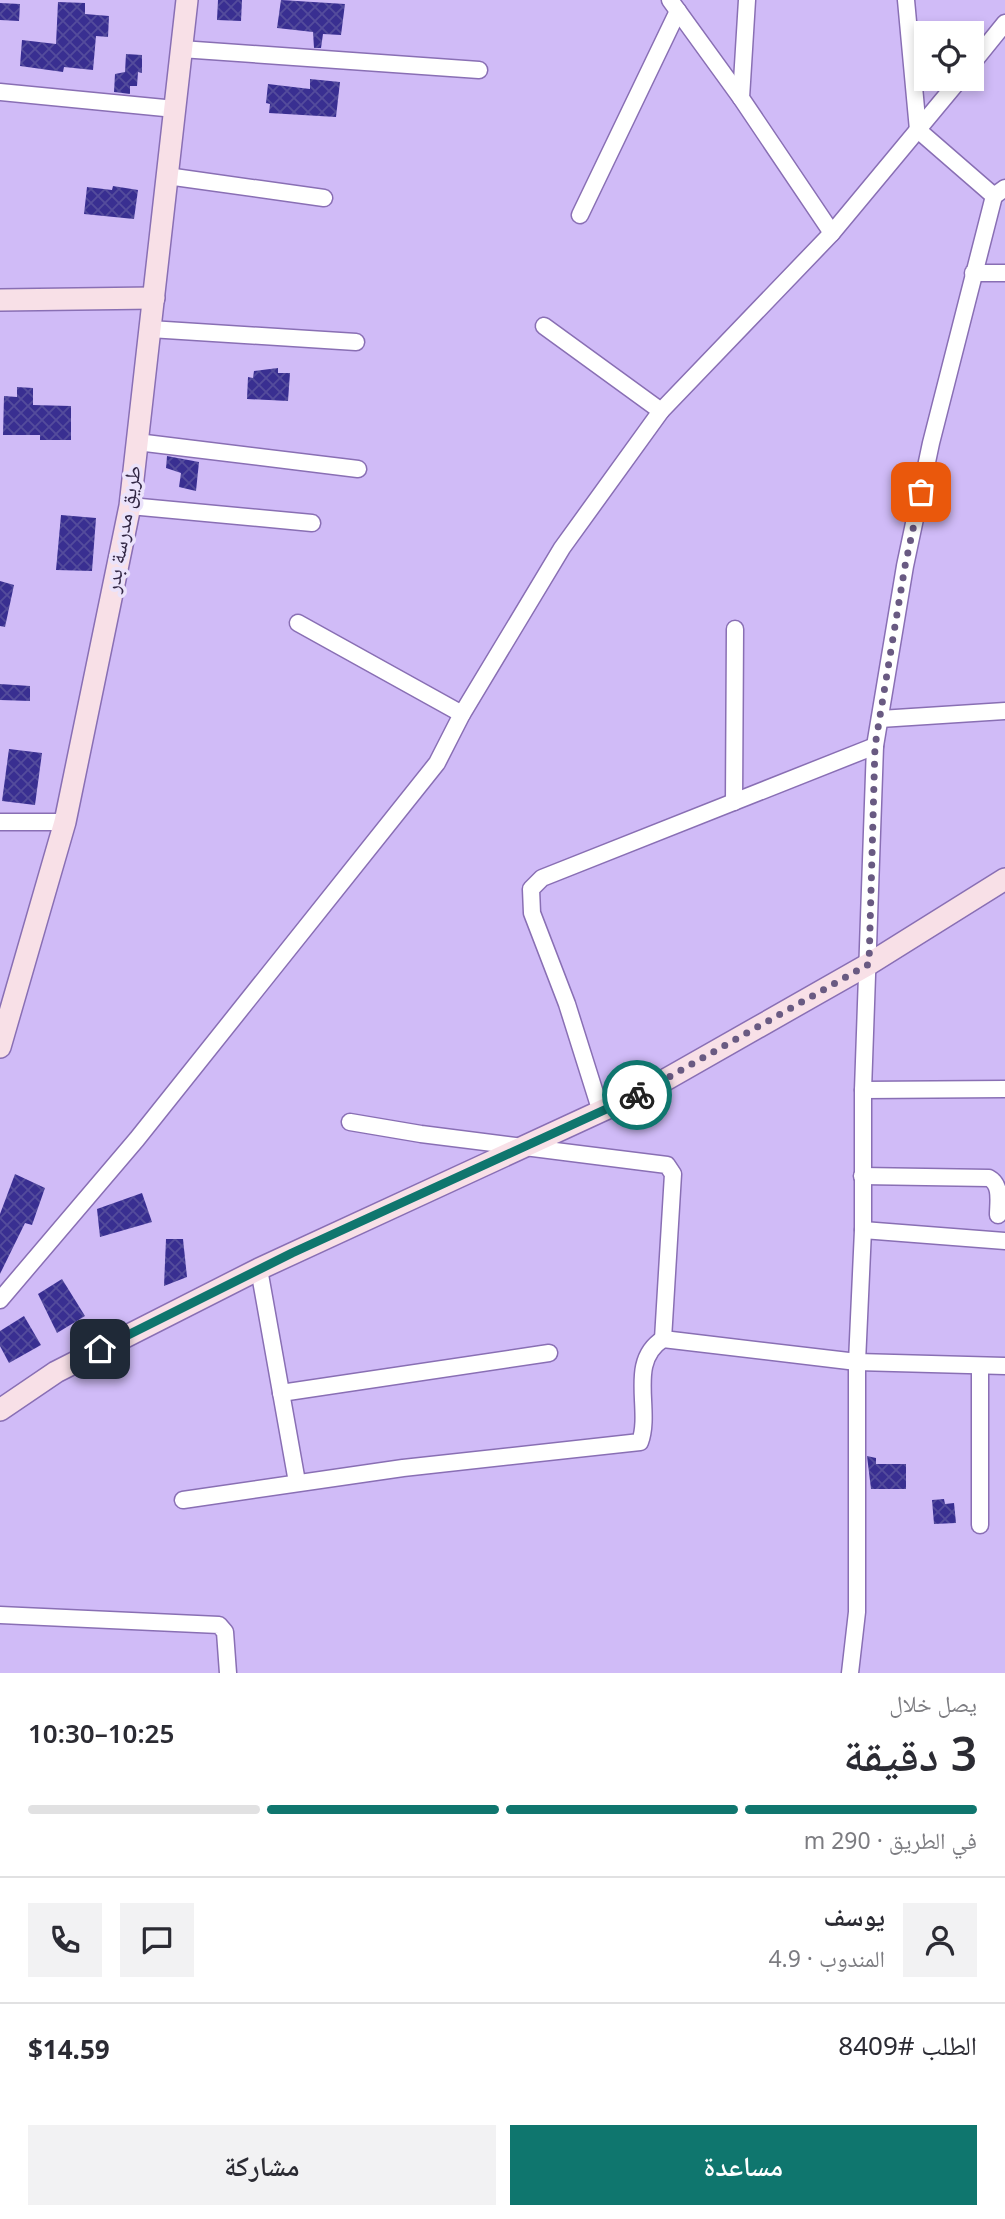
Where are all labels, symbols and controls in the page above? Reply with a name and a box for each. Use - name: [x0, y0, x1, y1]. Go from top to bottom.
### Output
- map controls: [914, 21, 984, 91]
- button: locate: [914, 21, 984, 91]
- pin: [891, 462, 951, 522]
- street label: طريق مدرسة بدر: [97, 463, 147, 596]
- icon: bag: [902, 473, 940, 511]
- courier: [602, 1060, 672, 1130]
- icon: bike: [618, 1076, 656, 1114]
- pin: [70, 1319, 130, 1379]
- icon: home: [81, 1330, 119, 1368]
- text: يصل خلال: [889, 1687, 977, 1719]
- text: 10:25–10:30: [28, 1715, 174, 1751]
- text: 3 دقيقة: [843, 1722, 977, 1784]
- text: في الطريق · 290 m: [804, 1824, 977, 1856]
- text: يوسف: [824, 1898, 885, 1934]
- button: phone: [28, 1903, 102, 1977]
- button: chat: [120, 1903, 194, 1977]
- button: person: [903, 1903, 977, 1977]
- text: المندوب · 4.9: [768, 1942, 885, 1974]
- text: الطلب #8409: [838, 2027, 977, 2063]
- text: $14.59: [28, 2031, 110, 2067]
- button: مشاركة: [28, 2125, 496, 2205]
- button: مساعدة: [510, 2125, 977, 2205]

